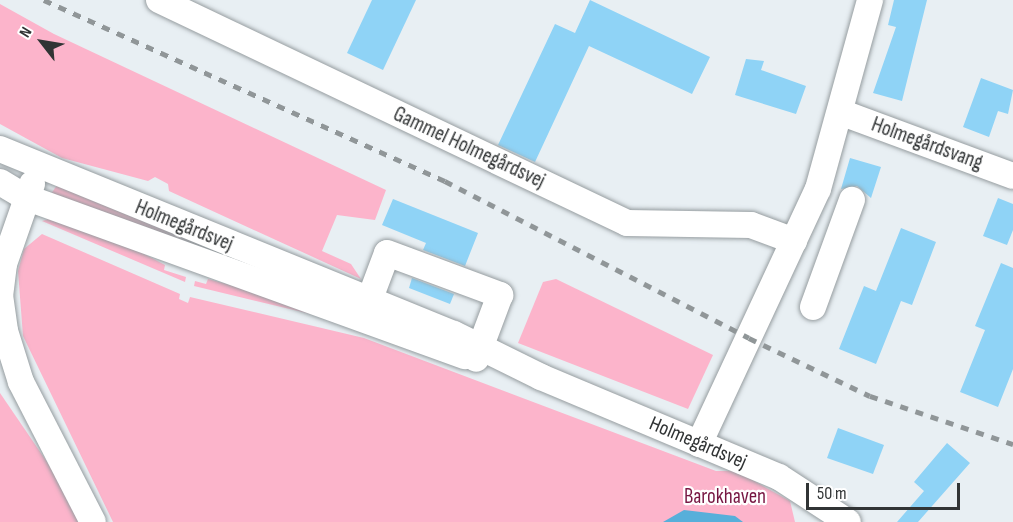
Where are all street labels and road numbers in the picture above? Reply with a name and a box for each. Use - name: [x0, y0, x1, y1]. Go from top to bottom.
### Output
- street label: Gammel Holmegårdsvej: [389, 102, 549, 194]
- street label: Holmegårdsvang: [868, 112, 986, 176]
- street label: Holmegårdsvej: [131, 195, 237, 257]
- street label: Holmegårdsvej: [645, 411, 751, 475]

